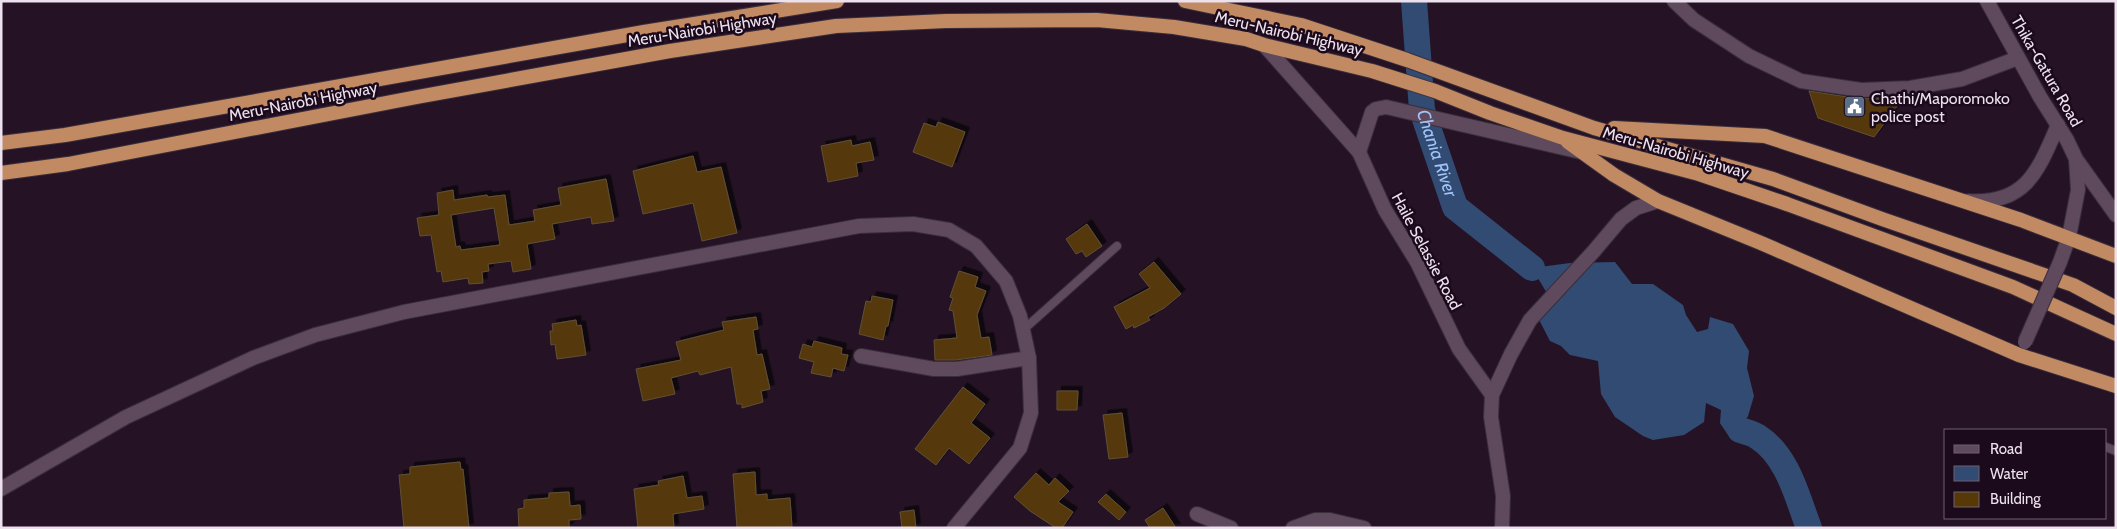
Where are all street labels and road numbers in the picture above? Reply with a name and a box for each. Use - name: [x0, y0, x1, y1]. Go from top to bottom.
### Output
- street label: Meru-Nairobi Highway: [1213, 7, 1365, 60]
- street label: Meru-Nairobi Highway: [626, 8, 778, 51]
- street label: Thika-Gatura Road: [2007, 12, 2086, 130]
- street label: Meru-Nairobi Highway: [227, 78, 379, 125]
- street label: Meru-Nairobi Highway: [1601, 123, 1751, 182]
- street label: Haile Selassie Road: [1388, 189, 1465, 313]

